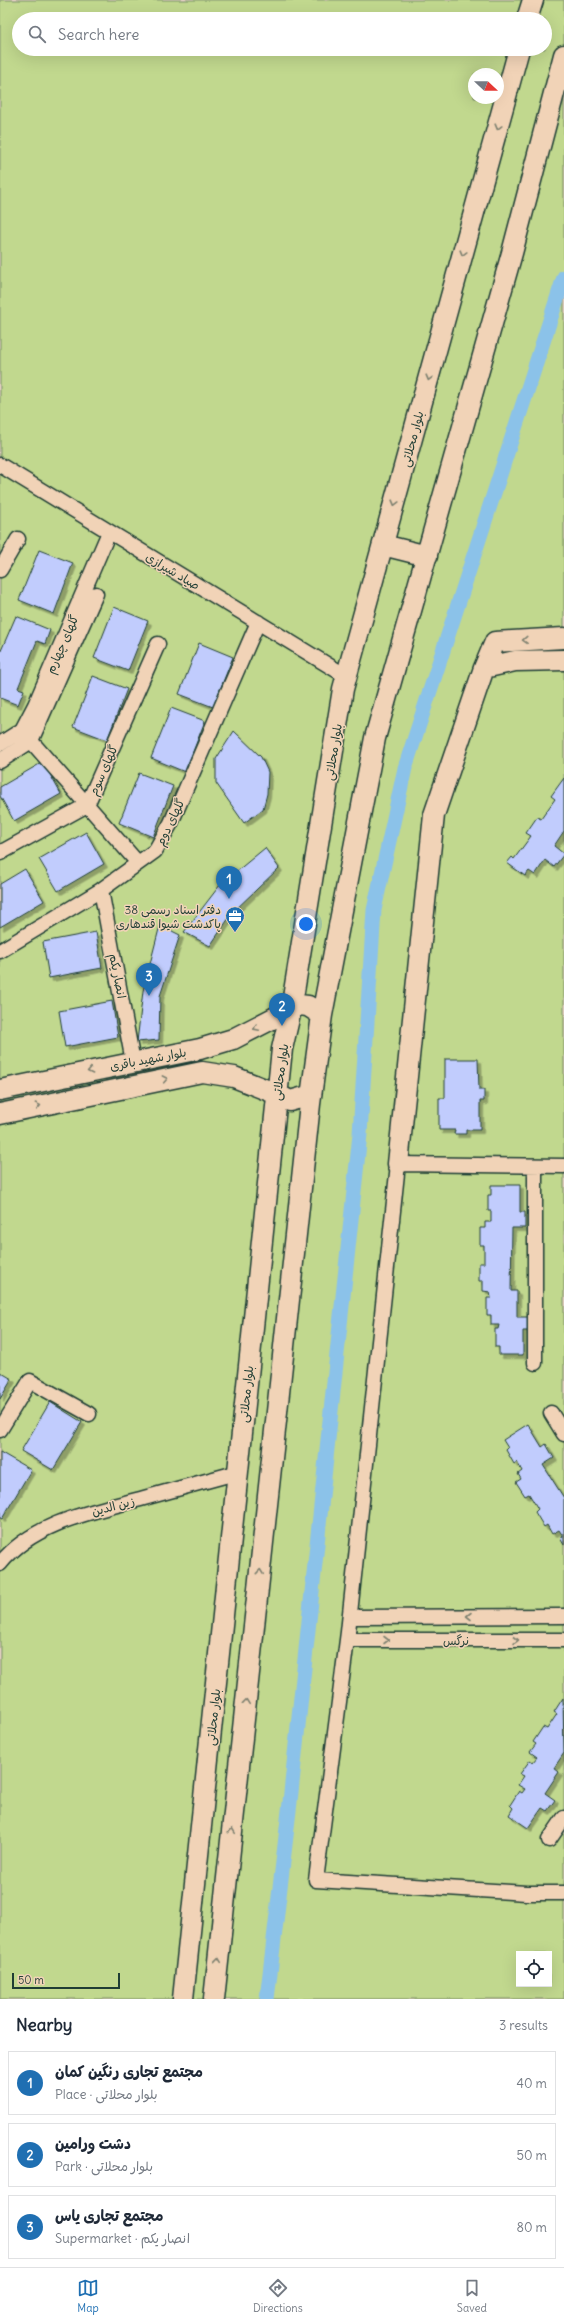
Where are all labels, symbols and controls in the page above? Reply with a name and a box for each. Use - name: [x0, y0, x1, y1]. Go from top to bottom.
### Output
- search box: [12, 12, 552, 56]
- icon: search: [26, 23, 48, 45]
- text: Search here: [58, 25, 139, 44]
- north arrow: [468, 68, 504, 104]
- one-way arrow: [494, 123, 503, 130]
- one-way arrow: [460, 249, 468, 256]
- one-way arrow: [425, 374, 434, 381]
- street label: بلوار محلاتی: [397, 409, 428, 469]
- one-way arrow: [391, 500, 400, 507]
- street label: صیاد شیرازی: [143, 549, 203, 593]
- street label: گلهای چهارم: [42, 612, 83, 677]
- one-way arrow: [522, 636, 528, 644]
- street label: بلوار محلاتی: [321, 723, 346, 782]
- street label: گلهای سوم: [85, 742, 123, 798]
- street label: گلهای دوم: [152, 796, 190, 849]
- pin: 1: [216, 866, 242, 899]
- place label: دفتر اسناد رسمی 38 پاکدشت شیوا قندهاری: [116, 902, 221, 932]
- office icon: دفتر اسناد رسمی 38 پاکدشت شیوا قندهاری: [224, 905, 246, 933]
- your location: [296, 914, 316, 934]
- street label: انصار یکم: [104, 952, 130, 1000]
- pin: 3: [136, 963, 162, 996]
- pin: 2: [269, 993, 295, 1026]
- one-way arrow: [253, 1023, 260, 1031]
- street label: بلوار محلاتی: [269, 1043, 292, 1102]
- street label: بلوار شهید باقری: [108, 1044, 188, 1075]
- one-way arrow: [87, 1066, 93, 1075]
- one-way arrow: [162, 1075, 168, 1084]
- one-way arrow: [35, 1102, 41, 1110]
- street label: بلوار محلاتی: [236, 1365, 257, 1423]
- street label: زین الدین: [90, 1493, 136, 1519]
- one-way arrow: [255, 1569, 264, 1575]
- one-way arrow: [466, 1612, 472, 1620]
- street label: نرگس: [443, 1633, 469, 1648]
- one-way arrow: [383, 1636, 389, 1644]
- one-way arrow: [513, 1636, 519, 1644]
- street label: بلوار محلاتی: [203, 1688, 224, 1746]
- one-way arrow: [241, 1699, 250, 1705]
- one-way arrow: [227, 1828, 236, 1834]
- map controls: [516, 1951, 552, 1987]
- button: locate: [516, 1951, 552, 1987]
- one-way arrow: [213, 1957, 222, 1963]
- scale bar: [12, 1971, 120, 1990]
- text: 50 m: [18, 1973, 44, 1987]
- text: Nearby: [16, 2014, 72, 2036]
- text: 3 results: [499, 2017, 548, 2034]
- text: مجتمع تجاری رنگین کمان: [55, 2062, 203, 2081]
- text: 1: [27, 2075, 33, 2092]
- text: 40 m: [516, 2075, 547, 2092]
- text: Place · بلوار محلاتی: [55, 2086, 158, 2103]
- text: دشت ورامین: [55, 2134, 131, 2153]
- text: 2: [26, 2147, 34, 2164]
- text: 50 m: [516, 2147, 547, 2164]
- text: Park · بلوار محلاتی: [55, 2158, 153, 2175]
- text: مجتمع تجاری یاس: [55, 2206, 164, 2225]
- text: 3: [26, 2219, 34, 2236]
- text: 80 m: [516, 2219, 547, 2236]
- text: Supermarket · انصار یکم: [55, 2230, 190, 2247]
- tab: Map: [77, 2277, 99, 2315]
- tab: Directions: [253, 2277, 303, 2315]
- tab: Saved: [457, 2277, 487, 2315]

